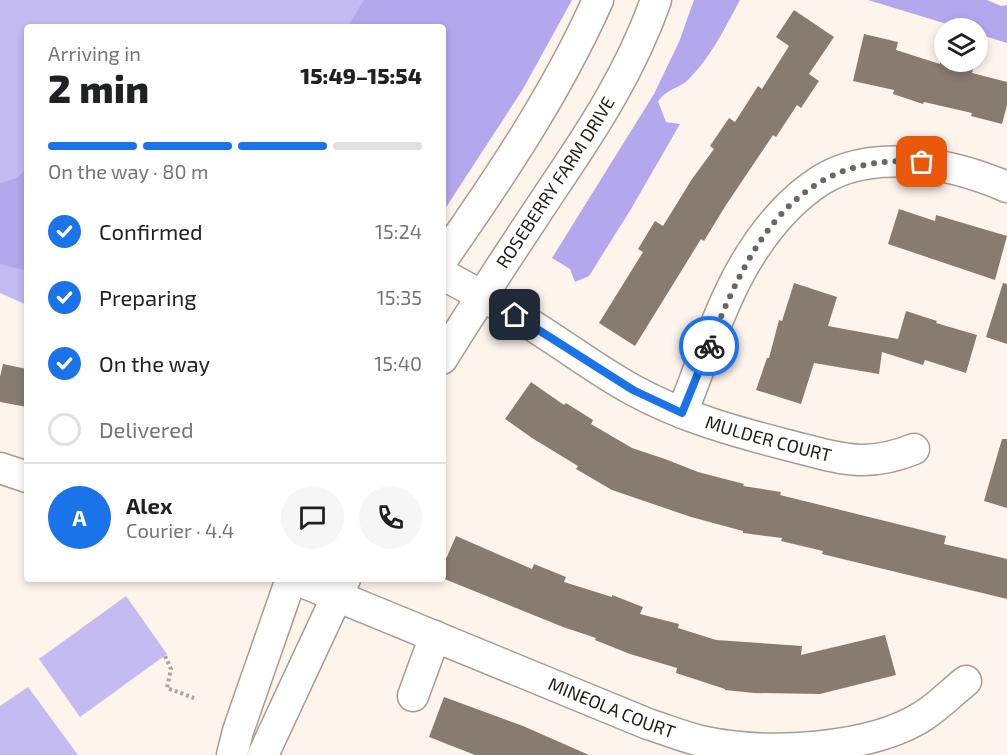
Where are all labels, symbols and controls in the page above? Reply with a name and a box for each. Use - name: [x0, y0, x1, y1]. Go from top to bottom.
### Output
- map controls: [934, 18, 988, 72]
- button: layers: [934, 18, 988, 72]
- text: Arriving in: [48, 41, 141, 65]
- text: 15:49–15:54: [300, 62, 422, 88]
- text: 2 min: [48, 64, 149, 111]
- street label: ROSEBERRY FARM DRIVE: [491, 92, 619, 272]
- pin: [896, 136, 947, 187]
- icon: bag: [905, 145, 938, 178]
- text: On the way · 80 m: [48, 159, 208, 183]
- icon: check: [48, 215, 81, 248]
- text: Confirmed: [99, 218, 203, 244]
- text: 15:24: [375, 219, 422, 243]
- icon: check: [48, 281, 81, 314]
- text: Preparing: [99, 284, 197, 310]
- text: 15:35: [377, 285, 422, 309]
- pin: [489, 289, 540, 340]
- icon: home: [498, 298, 531, 331]
- courier: [679, 316, 739, 376]
- icon: bike: [693, 330, 726, 363]
- icon: check: [48, 347, 81, 380]
- text: On the way: [99, 350, 210, 376]
- text: 15:40: [374, 351, 422, 375]
- street label: MULDER COURT: [703, 410, 834, 466]
- text: Delivered: [99, 416, 194, 442]
- button: chat: [281, 486, 344, 549]
- button: phone: [359, 486, 422, 549]
- text: Alex: [126, 492, 172, 518]
- text: A: [72, 504, 87, 530]
- text: Courier · 4.4: [126, 518, 234, 542]
- street label: MINEOLA COURT: [545, 672, 679, 743]

